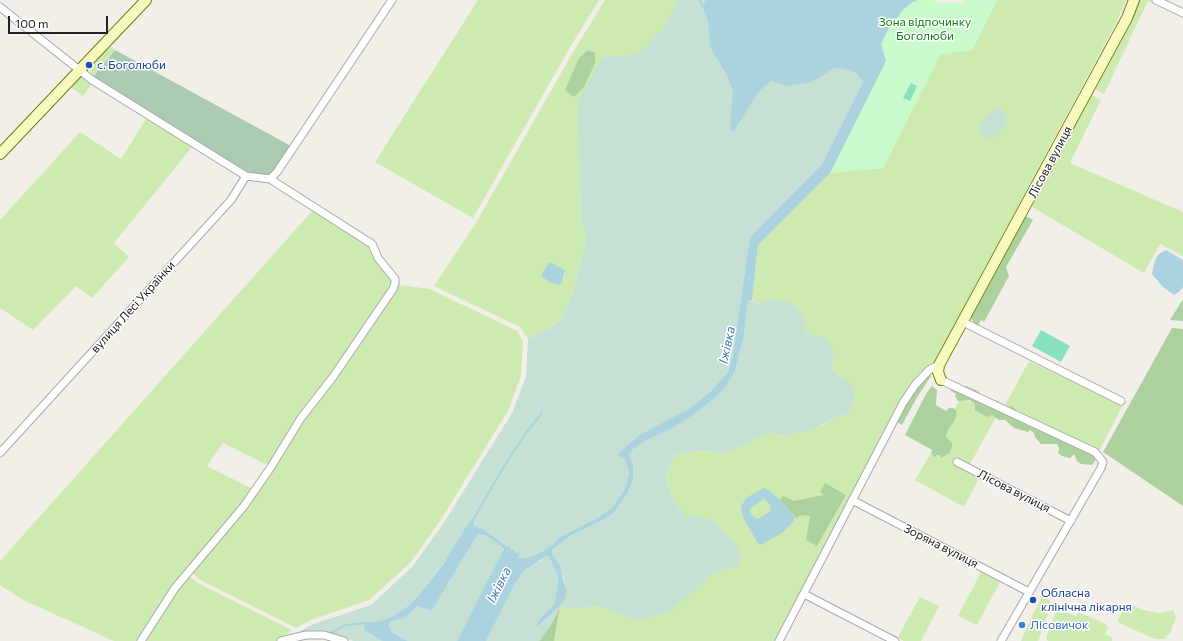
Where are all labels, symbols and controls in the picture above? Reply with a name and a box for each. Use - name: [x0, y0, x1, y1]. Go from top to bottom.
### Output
- scale bar: [10, 8, 110, 34]
- park label: Зона відпочинку Боголюби: [879, 15, 971, 43]
- text: 100 m: [15, 16, 49, 30]
- place label: с. Боголюби: [97, 58, 166, 72]
- marker: с. Боголюби: [84, 60, 94, 70]
- street label: Лісова вулиця: [1025, 124, 1075, 200]
- street label: вулиця Лесі Українки: [88, 258, 178, 356]
- water label: Іжівка: [715, 325, 739, 365]
- street label: Лісова вулиця: [975, 467, 1053, 515]
- street label: Зоряна вулиця: [901, 521, 981, 571]
- water label: Іжівка: [483, 565, 515, 605]
- place label: Обласна клінічна лікарня: [1041, 586, 1132, 614]
- marker: Обласна клінічна лікарня: [1028, 595, 1038, 605]
- place label: Лісовичок: [1030, 618, 1088, 632]
- marker: Лісовичок: [1017, 620, 1027, 630]

